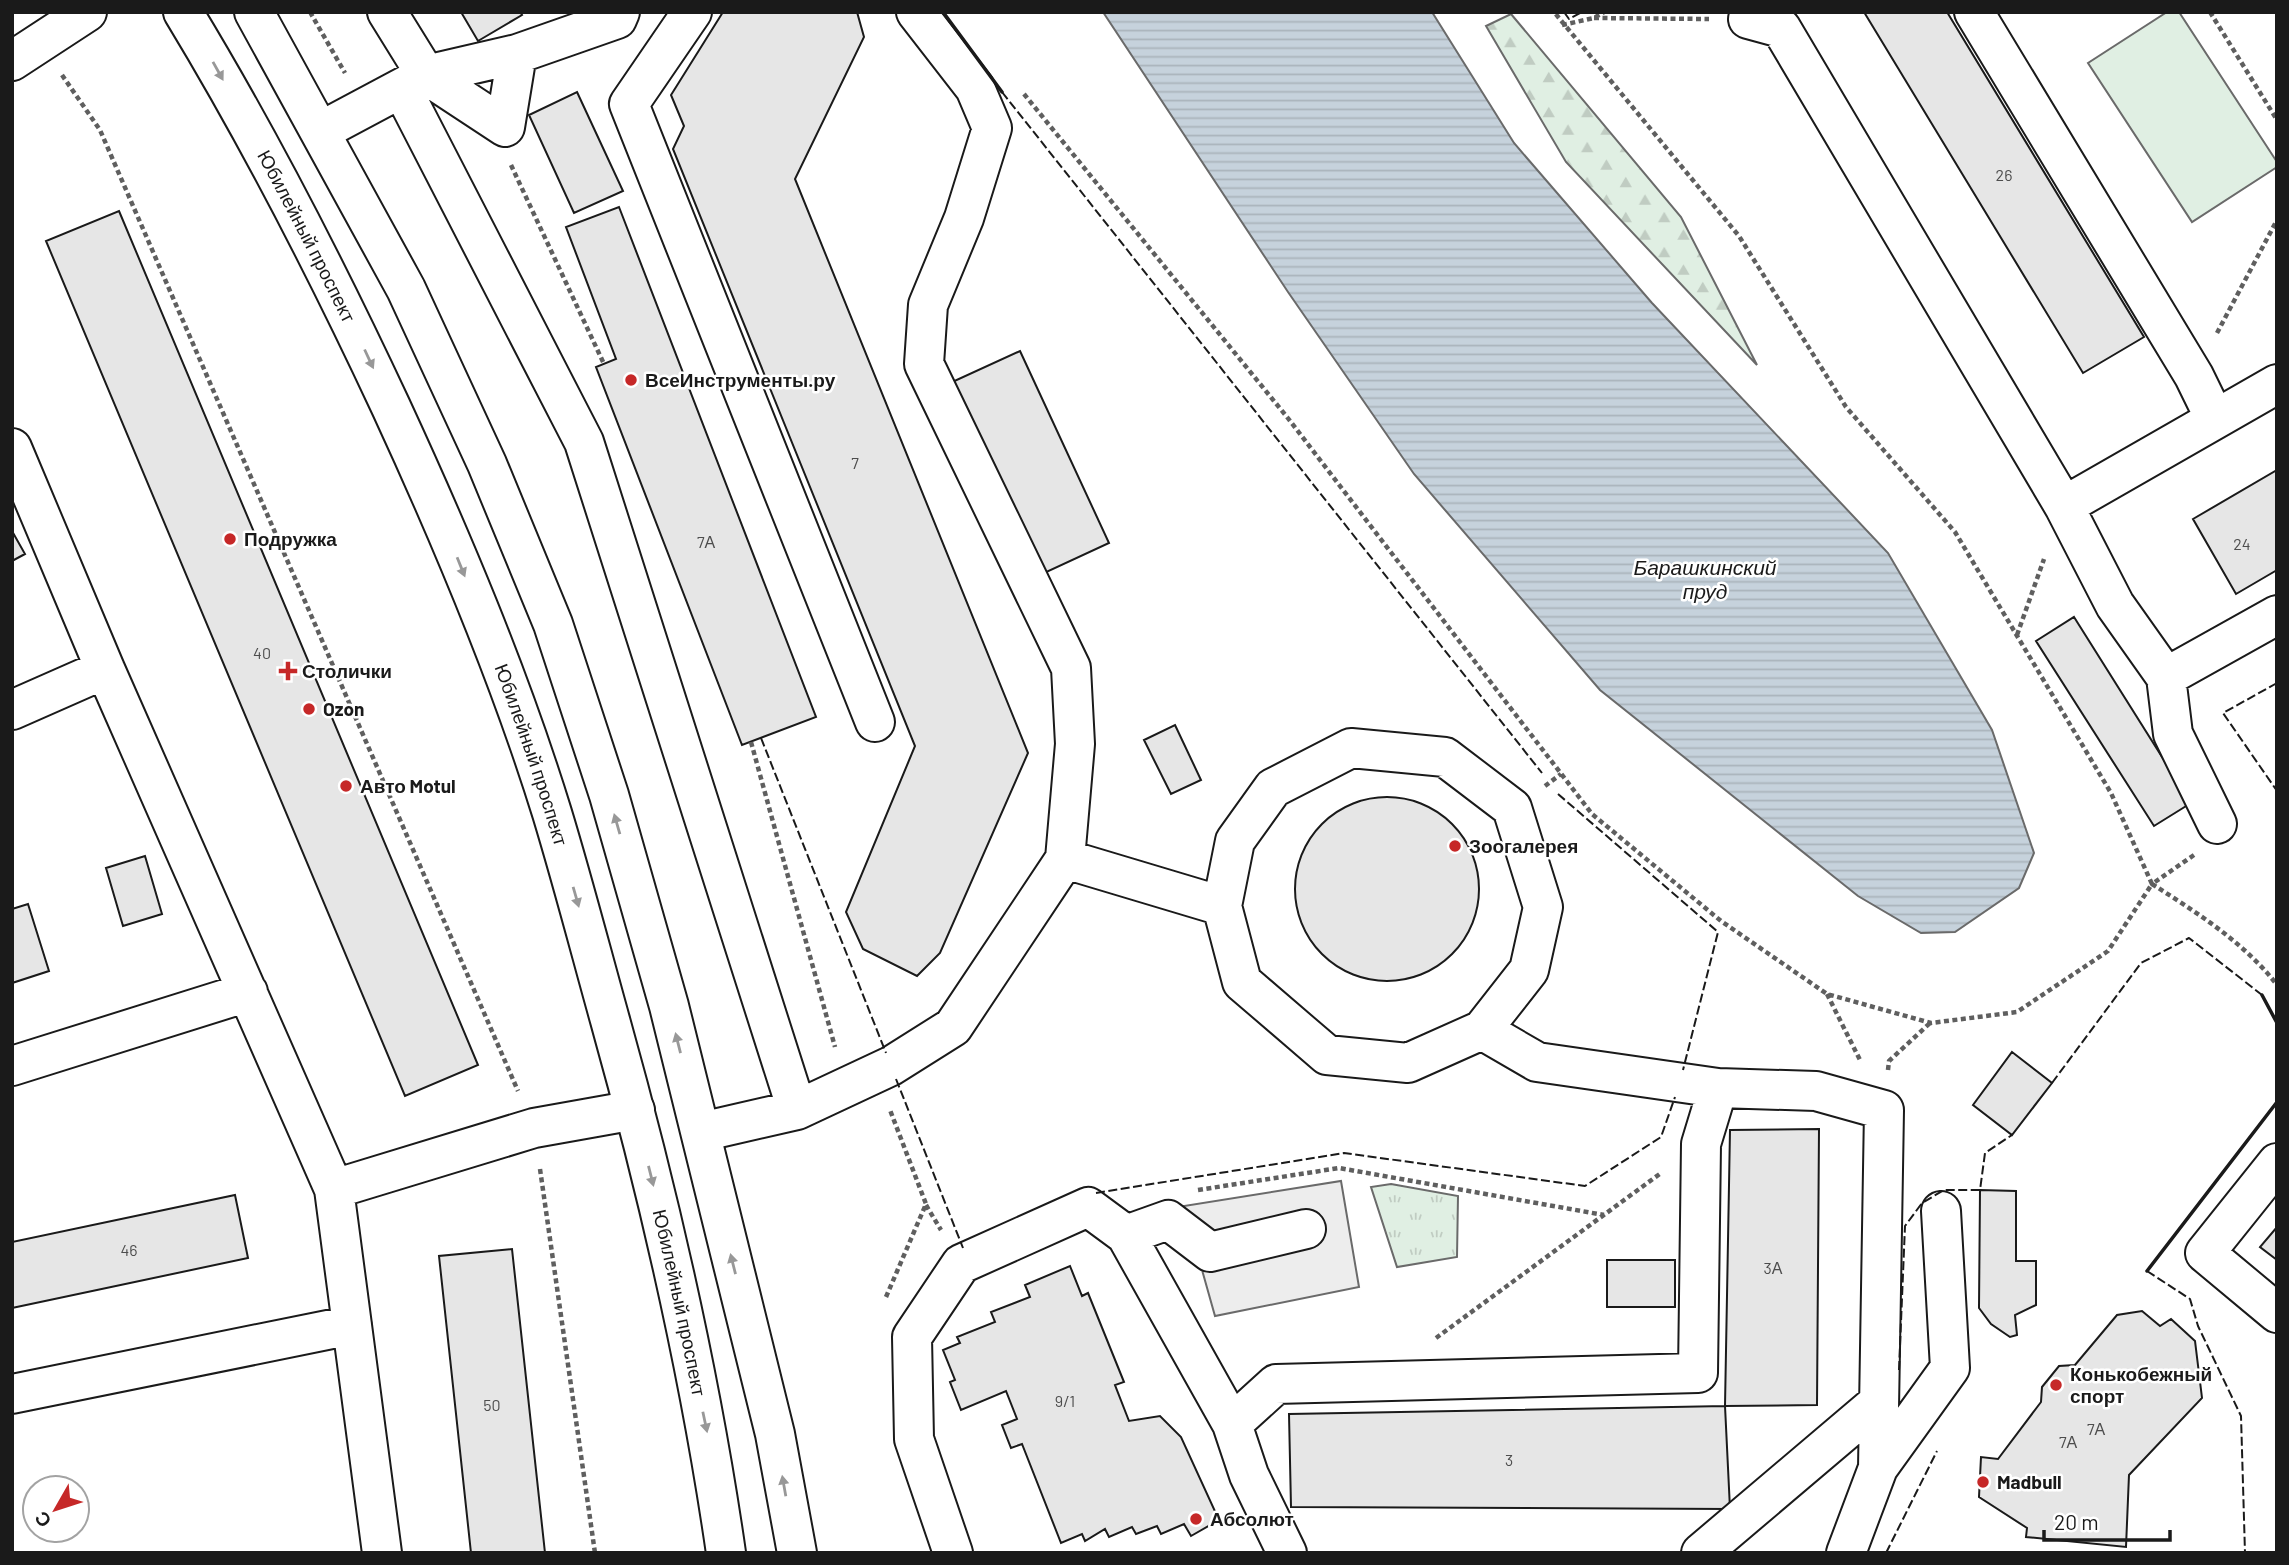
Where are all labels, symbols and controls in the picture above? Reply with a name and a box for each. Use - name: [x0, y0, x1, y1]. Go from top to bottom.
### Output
- one-way arrow: [212, 61, 224, 81]
- street label: Юбилейный проспект: [253, 146, 361, 326]
- house number: 26: [1996, 165, 2012, 184]
- one-way arrow: [363, 349, 374, 369]
- place label: ВсеИнструменты.ру: [645, 368, 836, 391]
- marker: ВсеИнструменты.ру: [623, 372, 639, 388]
- house number: 7: [851, 453, 859, 472]
- place label: Подружка: [244, 527, 337, 550]
- marker: Подружка: [222, 531, 238, 547]
- house number: 7А: [697, 532, 715, 551]
- house number: 24: [2233, 534, 2251, 553]
- water label: Барашкинский пруд: [1633, 554, 1777, 603]
- one-way arrow: [455, 557, 467, 577]
- house number: 40: [253, 643, 271, 662]
- place label: Столички: [302, 659, 392, 682]
- street label: Юбилейный проспект: [490, 660, 573, 849]
- marker: Столички: [280, 663, 296, 679]
- place label: Ozon: [323, 697, 365, 720]
- marker: Ozon: [301, 701, 317, 717]
- place label: Авто Motul: [360, 774, 456, 797]
- marker: Авто Motul: [338, 778, 354, 794]
- one-way arrow: [612, 813, 622, 834]
- place label: Зоогалерея: [1469, 834, 1578, 857]
- marker: Зоогалерея: [1447, 838, 1463, 854]
- one-way arrow: [571, 887, 581, 908]
- one-way arrow: [672, 1032, 683, 1054]
- one-way arrow: [646, 1165, 657, 1187]
- street label: Юбилейный проспект: [649, 1207, 711, 1398]
- house number: 46: [120, 1240, 138, 1259]
- one-way arrow: [727, 1253, 738, 1275]
- house number: 3А: [1764, 1258, 1783, 1277]
- place label: Конькобежный спорт: [2070, 1362, 2212, 1407]
- marker: Конькобежный спорт: [2048, 1377, 2064, 1393]
- house number: 9/1: [1055, 1391, 1075, 1410]
- house number: 50: [483, 1395, 501, 1414]
- one-way arrow: [700, 1411, 711, 1433]
- house number: 7А: [2087, 1419, 2105, 1438]
- house number: 7А: [2059, 1432, 2077, 1451]
- house number: 3: [1505, 1450, 1513, 1469]
- place label: Madbull: [1997, 1470, 2062, 1493]
- north arrow: [21, 1474, 91, 1544]
- marker: Madbull: [1975, 1474, 1991, 1490]
- one-way arrow: [779, 1475, 790, 1497]
- scale bar: [2044, 1498, 2170, 1542]
- text: С: [29, 1507, 56, 1533]
- place label: Абсолют: [1210, 1507, 1294, 1530]
- text: 20 m: [2054, 1509, 2099, 1534]
- marker: Абсолют: [1188, 1511, 1204, 1527]

